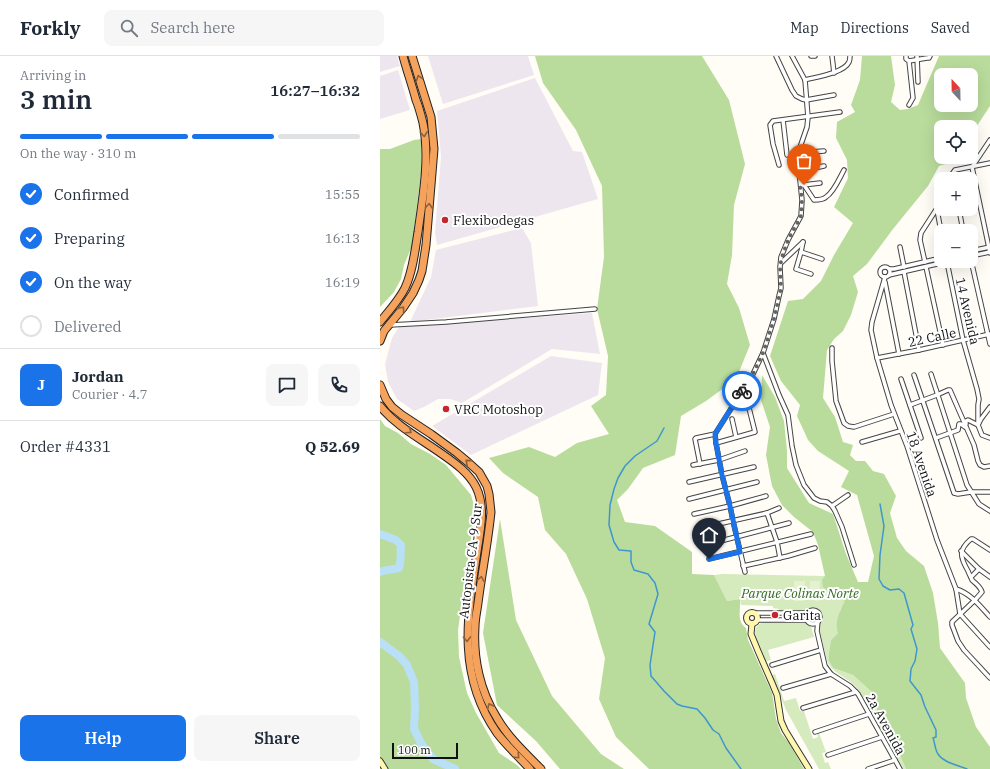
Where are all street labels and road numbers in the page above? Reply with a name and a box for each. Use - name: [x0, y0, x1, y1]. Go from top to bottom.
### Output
- street label: 14 Avenida: [952, 276, 983, 346]
- street label: 22 Calle: [906, 324, 958, 351]
- street label: 18 Avenida: [902, 429, 941, 499]
- street label: Autopista CA-9 Sur: [455, 502, 486, 620]
- street label: 2a Avenida: [862, 691, 909, 758]

